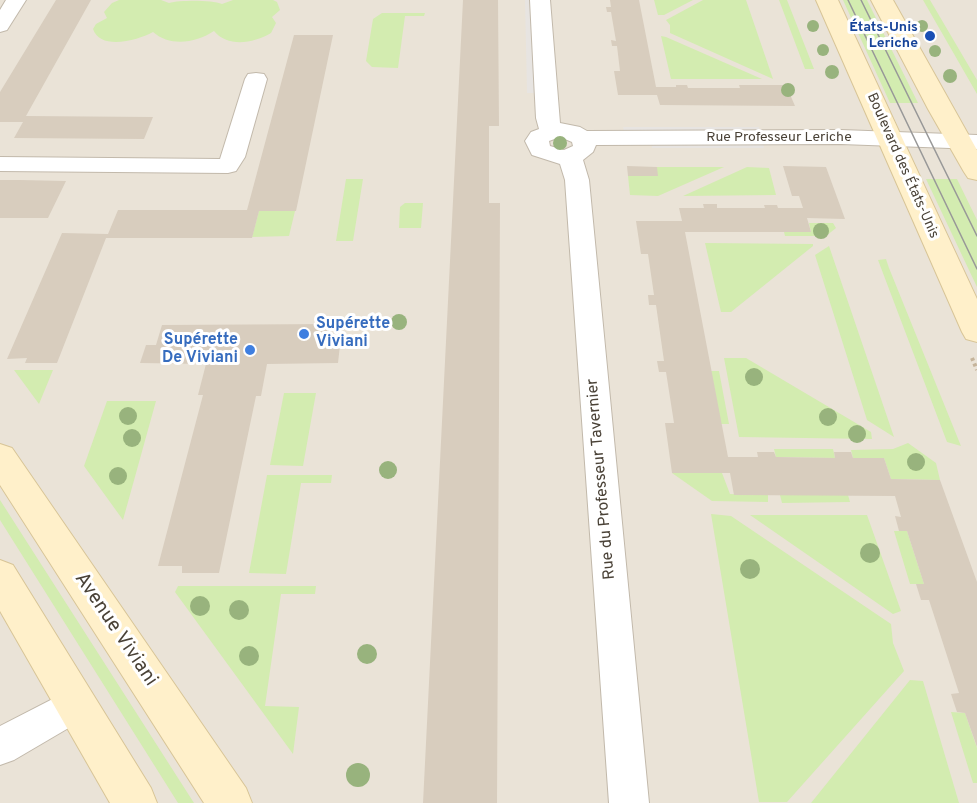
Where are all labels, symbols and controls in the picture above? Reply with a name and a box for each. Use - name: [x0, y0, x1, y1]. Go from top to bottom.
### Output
- place label: États-Unis Leriche: [849, 20, 918, 52]
- marker: États-Unis Leriche: [923, 29, 937, 43]
- street label: Boulevard des États-Unis: [862, 91, 942, 241]
- street label: Rue Professeur Leriche: [706, 130, 852, 146]
- place label: Supérette Viviani: [316, 315, 390, 353]
- marker: Supérette Viviani: [297, 327, 311, 341]
- place label: Supérette De Viviani: [162, 331, 238, 369]
- marker: Supérette De Viviani: [243, 343, 257, 357]
- street label: Rue du Professeur Tavernier: [584, 378, 620, 580]
- street label: Avenue Viviani: [68, 569, 162, 691]

